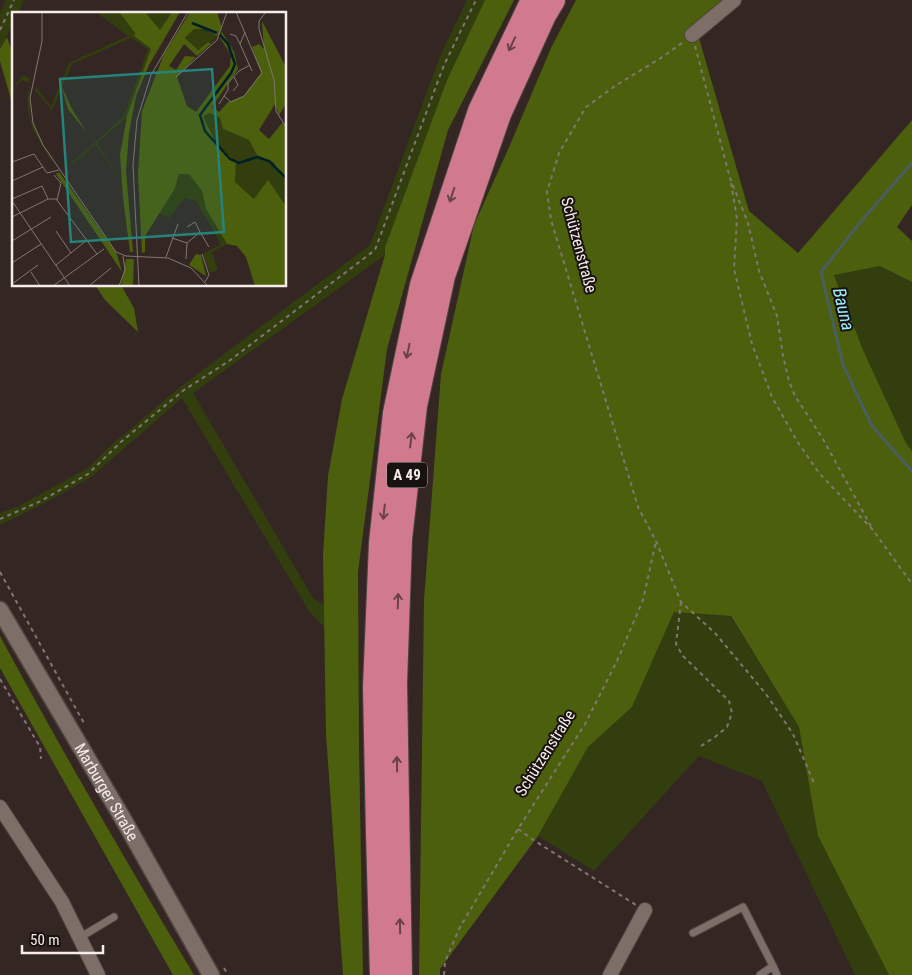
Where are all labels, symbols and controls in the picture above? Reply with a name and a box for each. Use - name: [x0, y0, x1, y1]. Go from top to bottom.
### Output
- inset map: [12, 12, 286, 286]
- one-way arrow: [506, 36, 516, 51]
- one-way arrow: [447, 186, 456, 202]
- street label: Schützenstraße: [557, 195, 601, 295]
- water label: Bauna: [829, 286, 859, 332]
- one-way arrow: [403, 343, 413, 359]
- one-way arrow: [406, 432, 416, 448]
- road number: A 49: [387, 462, 427, 488]
- one-way arrow: [379, 503, 389, 519]
- one-way arrow: [393, 594, 402, 610]
- street label: Schützenstraße: [511, 706, 579, 800]
- street label: Marburger Straße: [71, 740, 143, 844]
- one-way arrow: [392, 756, 402, 772]
- one-way arrow: [395, 919, 404, 935]
- scale bar: [22, 922, 104, 954]
- text: 50 m: [30, 931, 60, 949]

